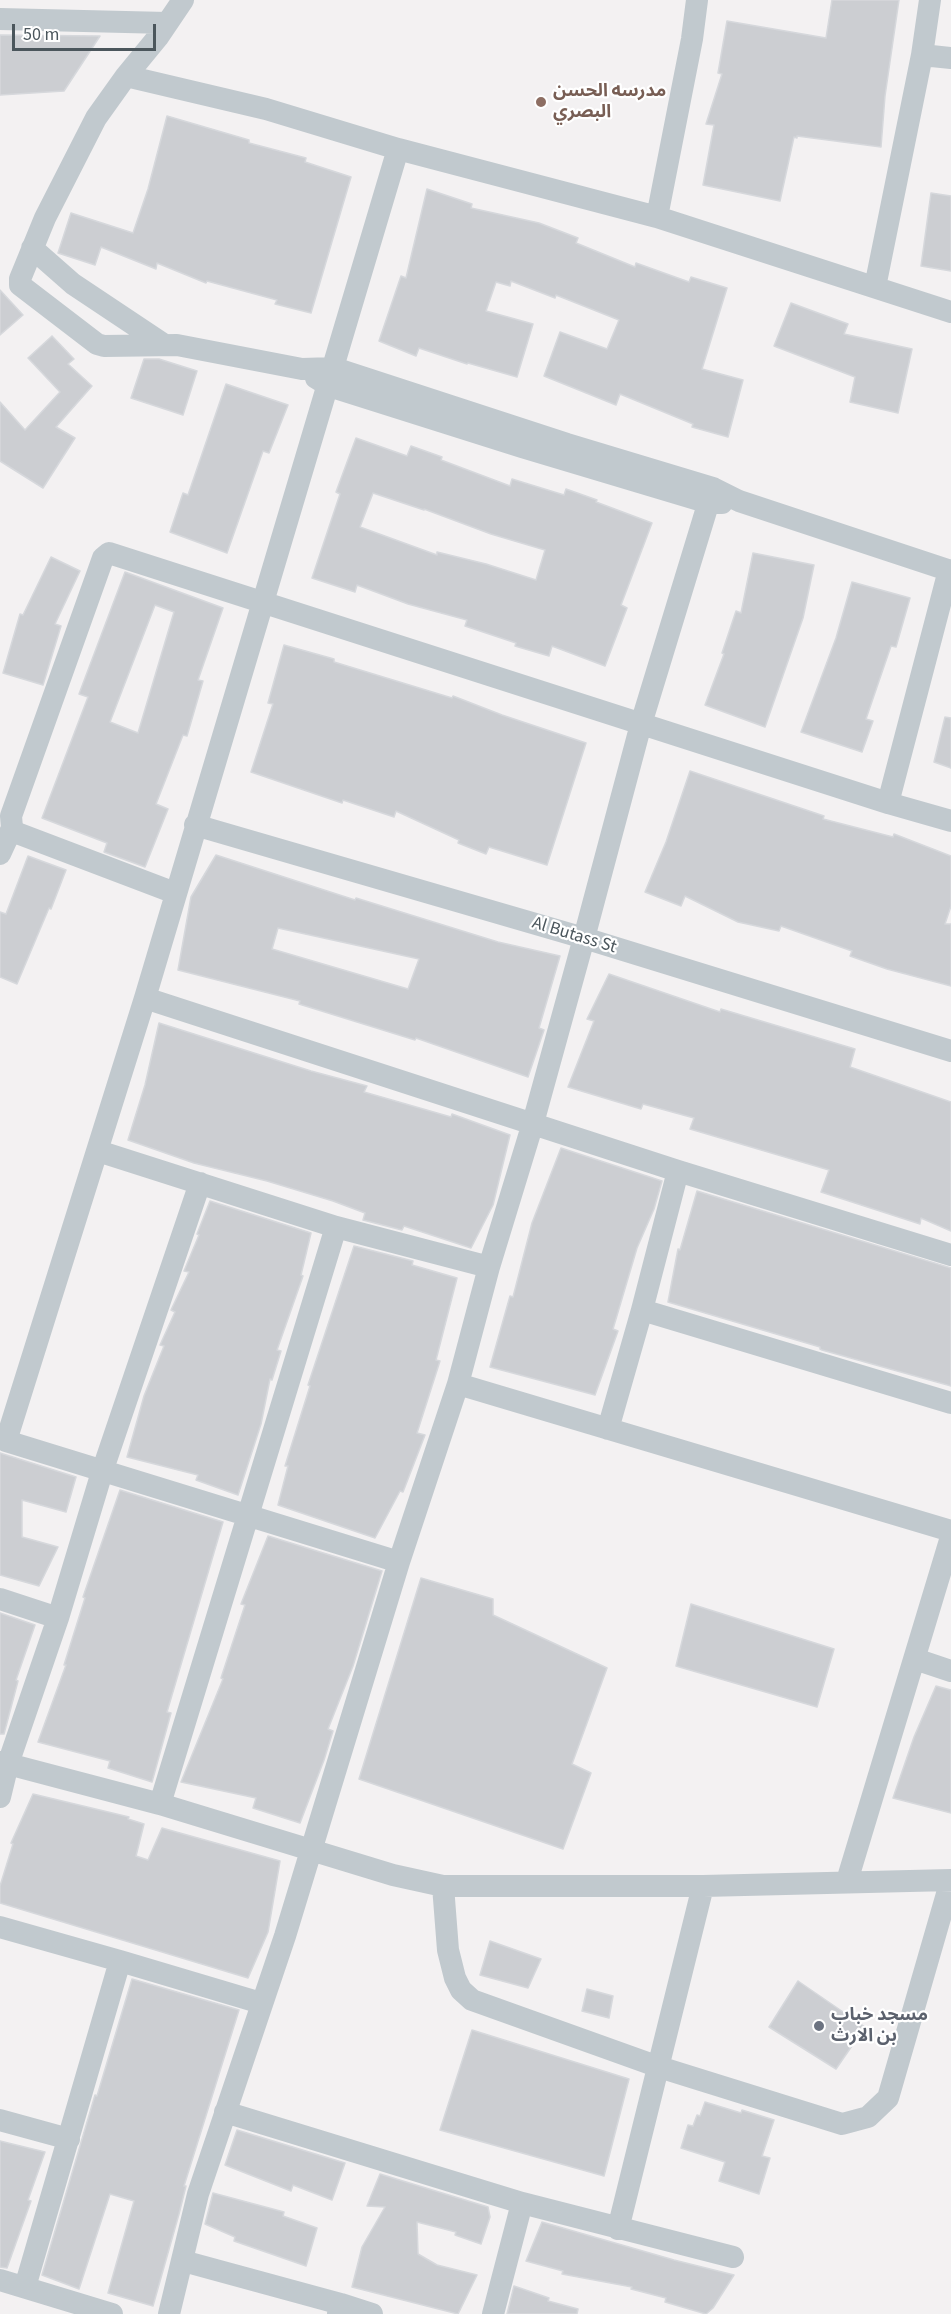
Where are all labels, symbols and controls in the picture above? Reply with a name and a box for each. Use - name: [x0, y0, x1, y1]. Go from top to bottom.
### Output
- scale bar: [15, 12, 159, 50]
- text: 50 m: [23, 22, 59, 47]
- place label: مدرسه الحسن البصري: [553, 81, 666, 124]
- marker: مدرسه الحسن البصري: [534, 95, 548, 109]
- street label: Al Butass St: [529, 913, 619, 959]
- place label: مسجد خباب بن الارث: [831, 2005, 928, 2048]
- marker: مسجد خباب بن الارث: [812, 2019, 826, 2033]

